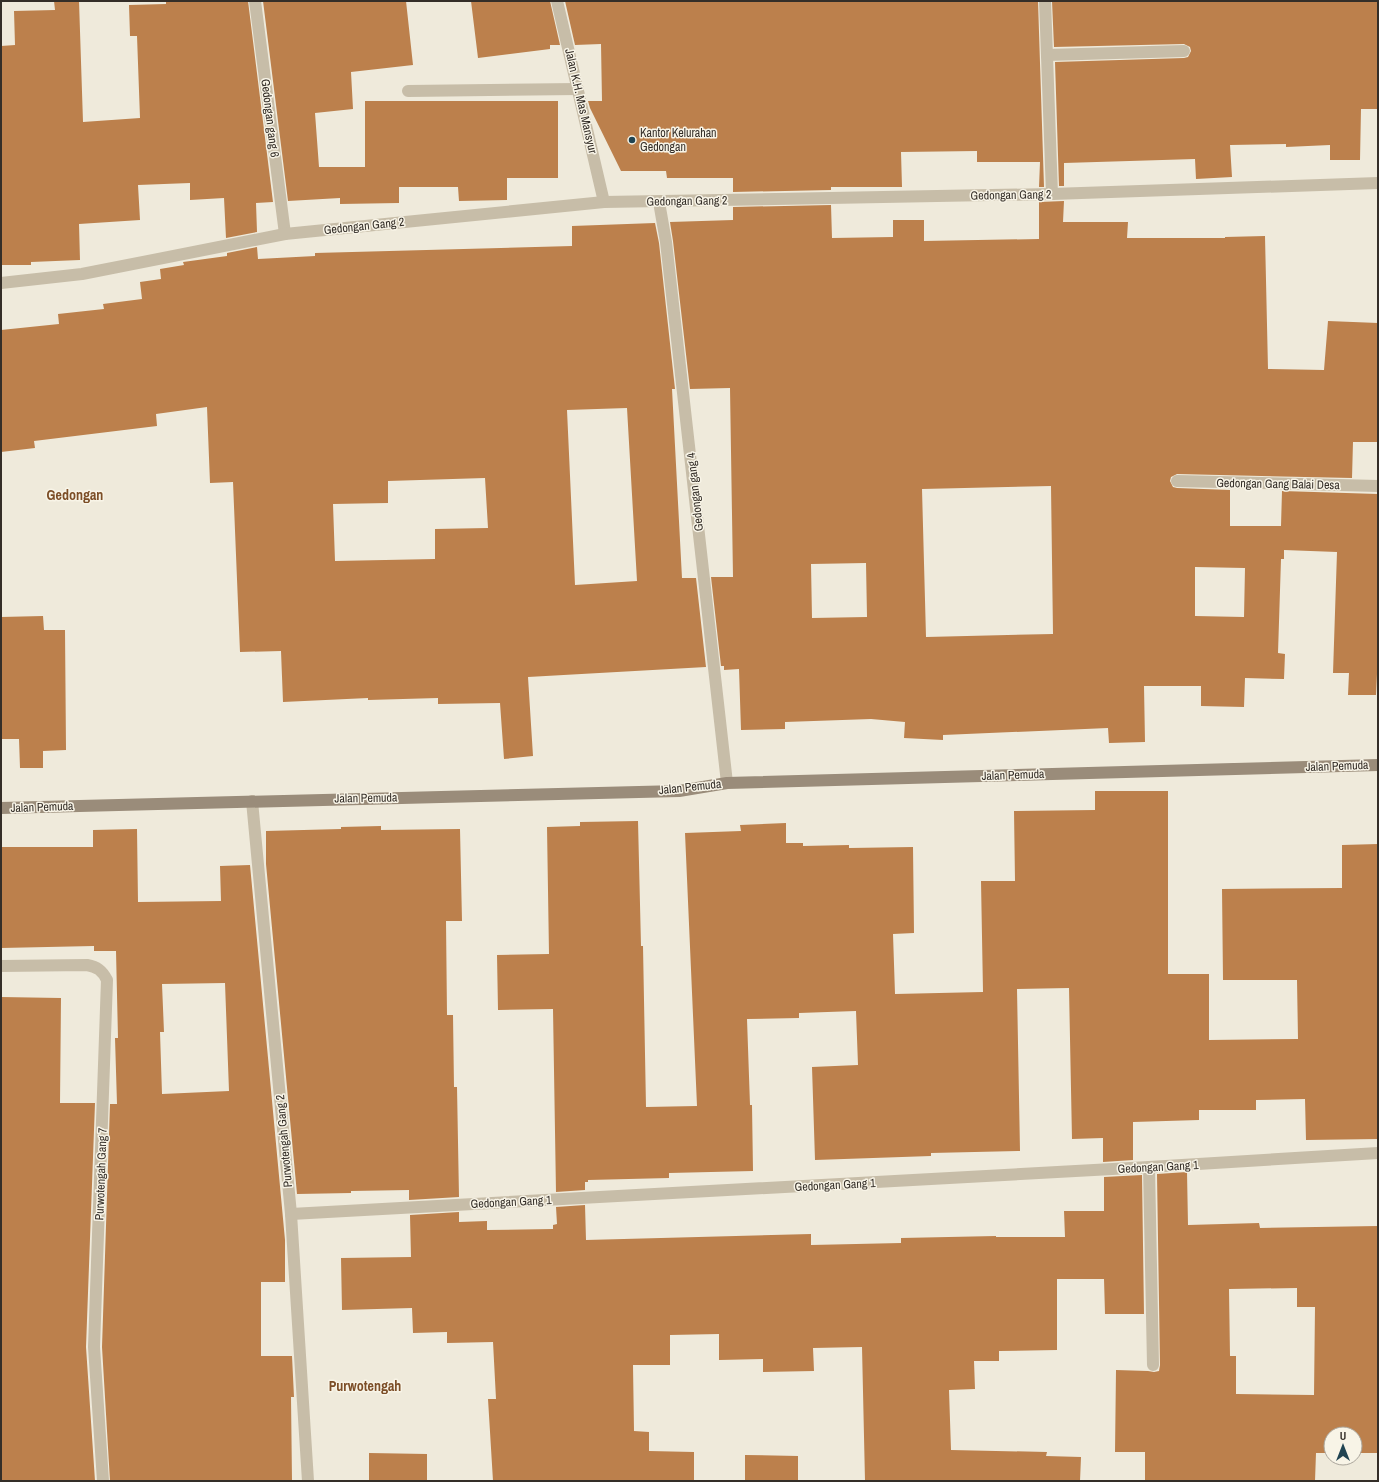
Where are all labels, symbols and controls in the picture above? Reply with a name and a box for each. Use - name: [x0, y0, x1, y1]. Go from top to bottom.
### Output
- street label: Jalan K.H. Mas Mansyur: [561, 47, 601, 156]
- street label: Gedongan gang 6: [257, 78, 283, 158]
- place label: Kantor Kelurahan Gedongan: [640, 125, 717, 155]
- marker: Kantor Kelurahan Gedongan: [627, 135, 637, 145]
- street label: Gedongan Gang 2: [970, 186, 1052, 204]
- street label: Gedongan Gang 2: [646, 192, 728, 210]
- street label: Gedongan Gang 2: [323, 214, 405, 238]
- street label: Gedongan gang 4: [683, 451, 707, 532]
- street label: Gedongan Gang Balai Desa: [1216, 475, 1340, 493]
- district label: Gedongan: [47, 486, 103, 504]
- street label: Jalan Pemuda: [1305, 757, 1369, 775]
- street label: Jalan Pemuda: [981, 766, 1045, 784]
- street label: Jalan Pemuda: [658, 776, 723, 798]
- street label: Jalan Pemuda: [334, 789, 398, 807]
- street label: Jalan Pemuda: [10, 798, 74, 816]
- street label: Purwotengah Gang 2: [272, 1094, 296, 1188]
- street label: Purwotengah Gang 7: [91, 1127, 111, 1221]
- street label: Gedongan Gang 1: [1117, 1157, 1199, 1177]
- street label: Gedongan Gang 1: [794, 1175, 876, 1195]
- street label: Gedongan Gang 1: [470, 1192, 552, 1212]
- district label: Purwotengah: [329, 1377, 401, 1395]
- north arrow: [1323, 1426, 1363, 1466]
- text: U: [1340, 1429, 1346, 1443]

